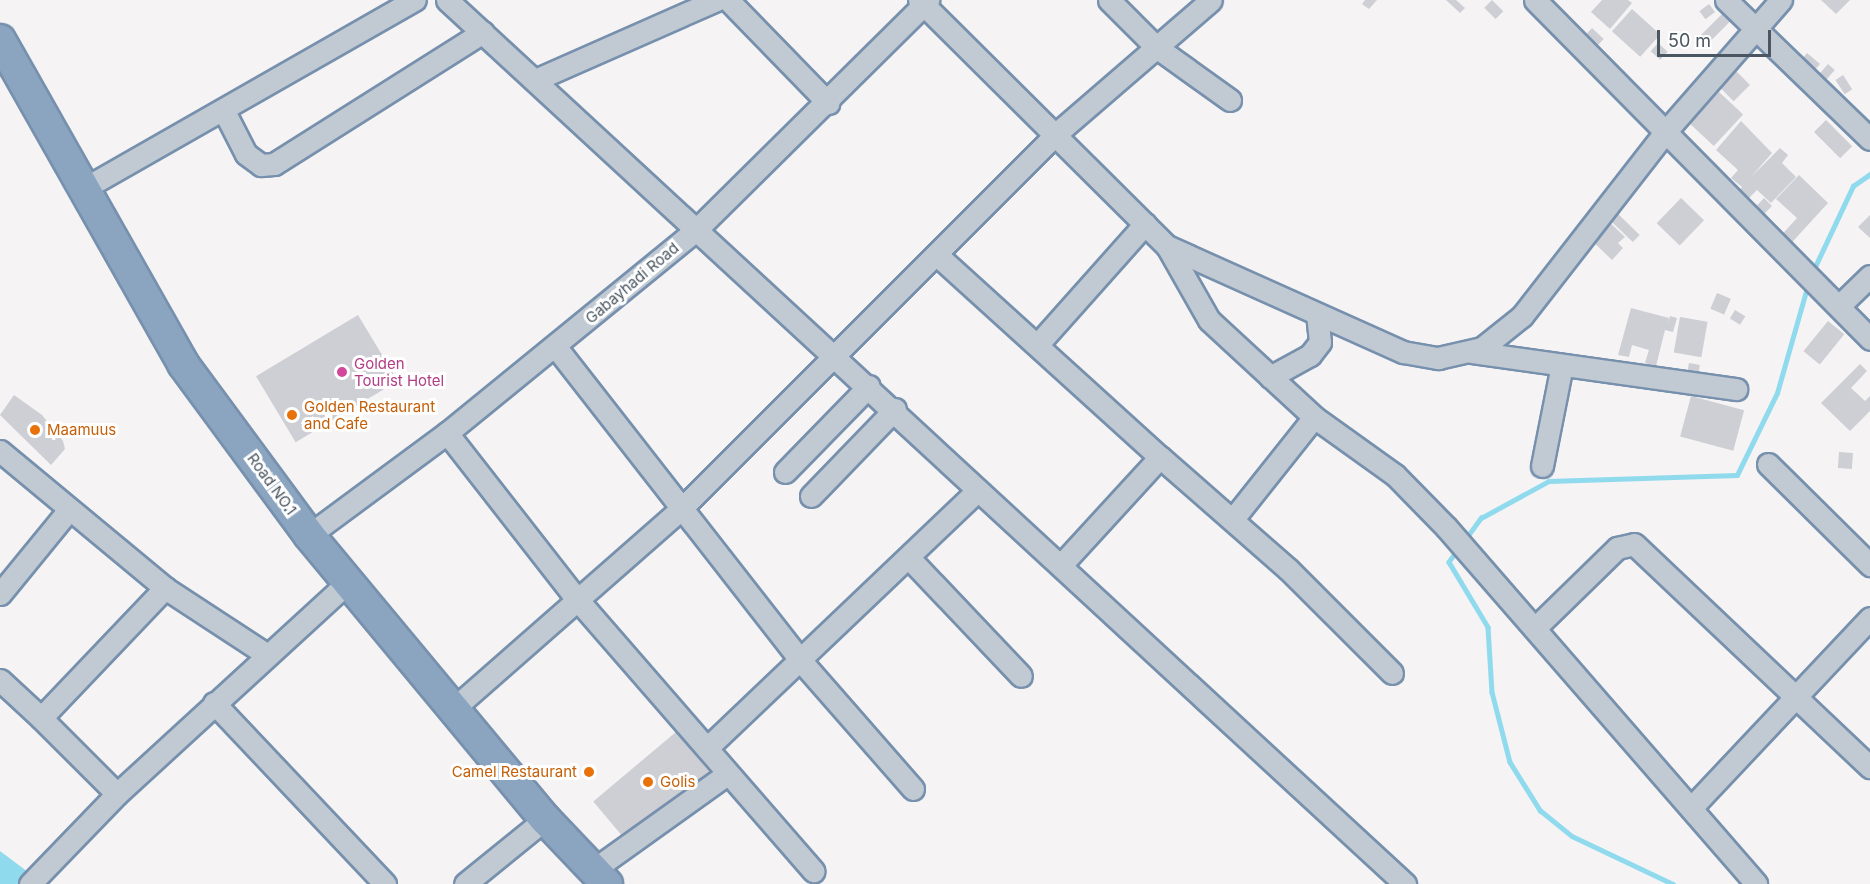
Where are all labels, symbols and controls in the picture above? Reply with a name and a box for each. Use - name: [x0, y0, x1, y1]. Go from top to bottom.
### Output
- scale bar: [1660, 18, 1774, 56]
- text: 50 m: [1668, 30, 1711, 51]
- street label: Gabayhadi Road: [582, 239, 682, 327]
- place label: Golden Tourist Hotel: [354, 354, 444, 389]
- marker: Golden Tourist Hotel: [335, 365, 349, 379]
- place label: Golden Restaurant and Cafe: [304, 397, 435, 432]
- marker: Golden Restaurant and Cafe: [285, 408, 299, 422]
- place label: Maamuus: [47, 421, 116, 439]
- marker: Maamuus: [28, 423, 42, 437]
- street label: Road NO.1: [244, 450, 300, 518]
- place label: Camel Restaurant: [452, 763, 577, 781]
- marker: Camel Restaurant: [582, 765, 596, 779]
- place label: Golis: [660, 773, 695, 791]
- marker: Golis: [641, 775, 655, 789]

